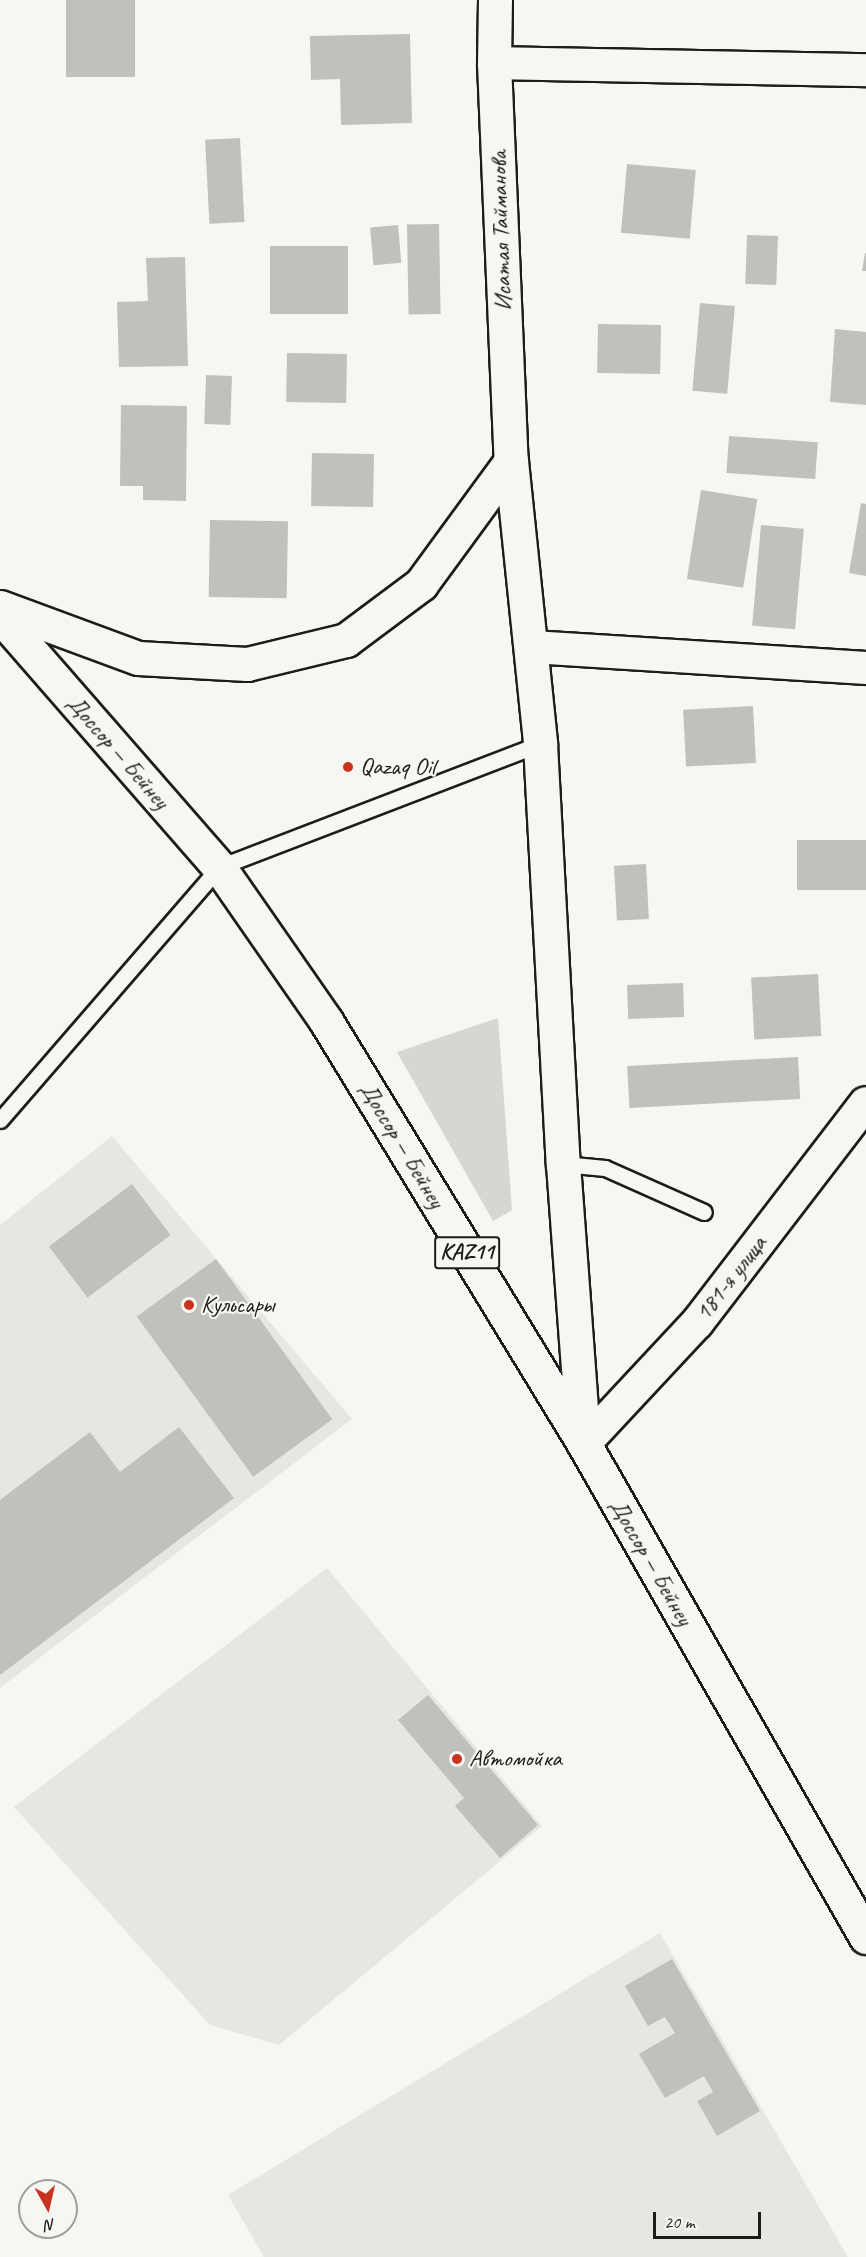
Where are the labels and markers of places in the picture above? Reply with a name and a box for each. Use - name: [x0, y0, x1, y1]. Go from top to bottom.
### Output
- place label: Qazaq Oil: [360, 753, 436, 781]
- marker: Qazaq Oil: [341, 760, 355, 774]
- place label: Кульсары: [201, 1291, 274, 1319]
- marker: Кульсары: [182, 1298, 196, 1312]
- place label: Автомойка: [469, 1745, 562, 1773]
- marker: Автомойка: [450, 1752, 464, 1766]

